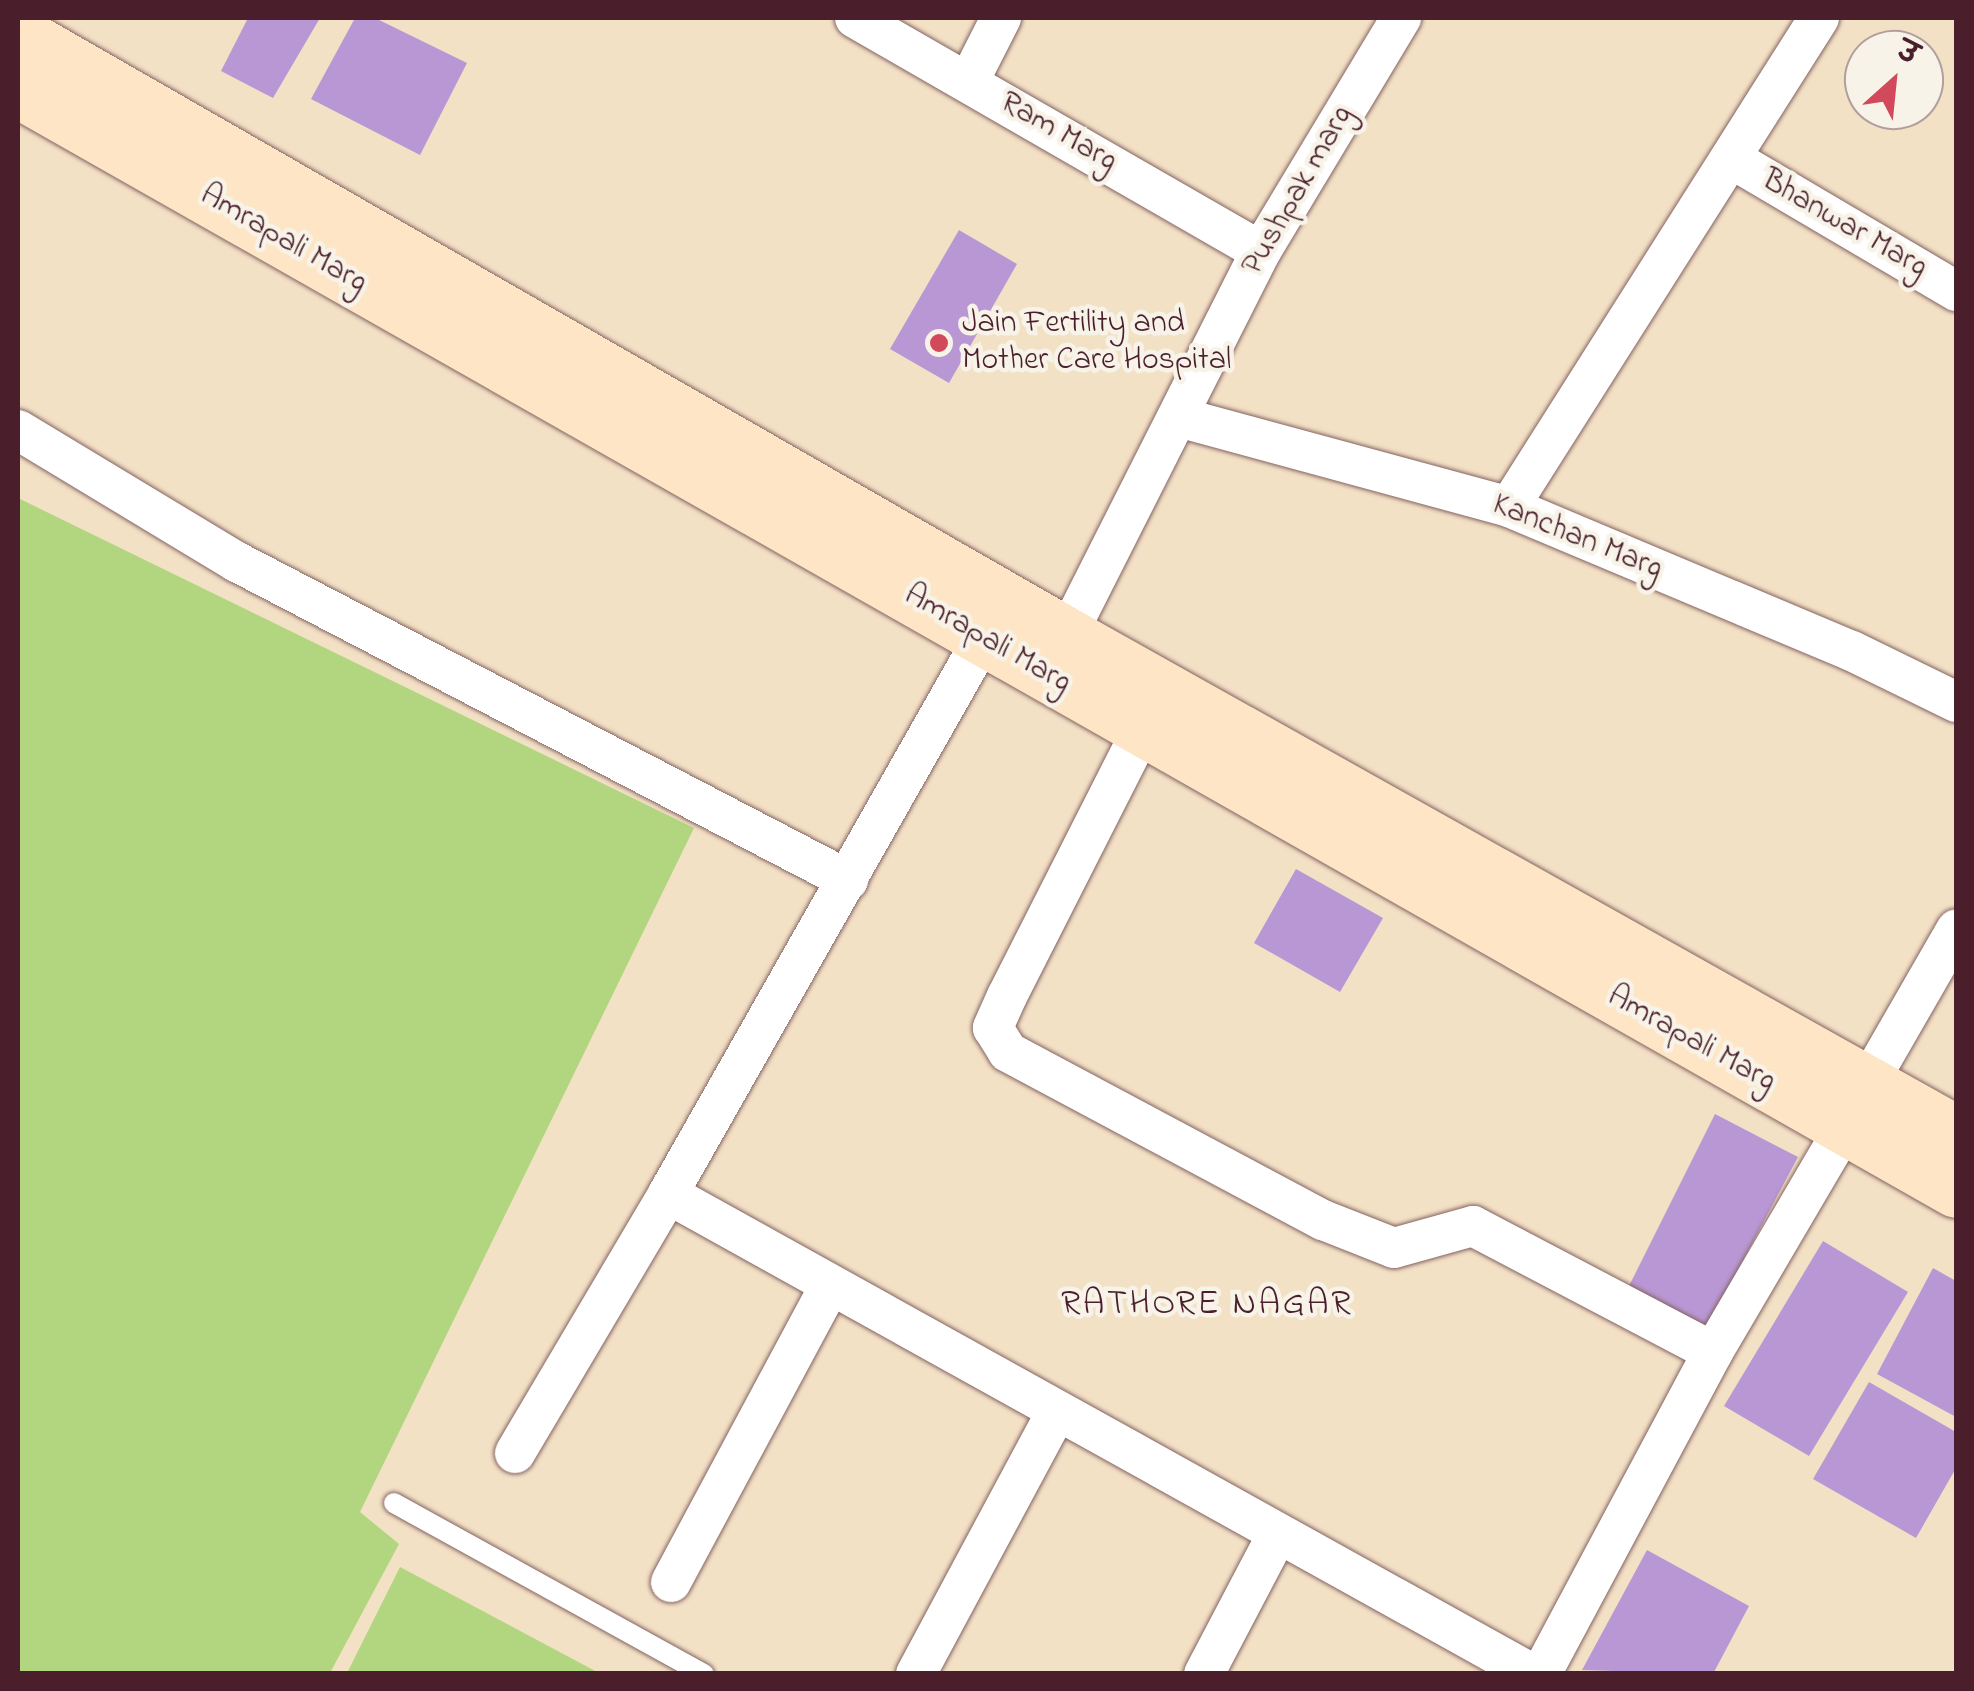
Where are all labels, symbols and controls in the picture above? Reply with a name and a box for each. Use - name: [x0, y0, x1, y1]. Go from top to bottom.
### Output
- north arrow: [1844, 30, 1944, 130]
- text: उ: [1889, 32, 1925, 77]
- street label: Ram Marg: [993, 84, 1123, 182]
- street label: Pushpak marg: [1235, 99, 1363, 283]
- street label: Bhanwar Marg: [1754, 162, 1934, 288]
- street label: Amrapali Marg: [193, 177, 373, 303]
- place label: Jain Fertility and Mother Care Hospital: [962, 306, 1231, 381]
- marker: Jain Fertility and Mother Care Hospital: [926, 330, 952, 356]
- street label: Kanchan Marg: [1486, 486, 1668, 590]
- street label: Amrapali Marg: [897, 577, 1077, 703]
- street label: Amrapali Marg: [1600, 978, 1782, 1102]
- district label: RATHORE NAGAR: [1061, 1284, 1353, 1326]

